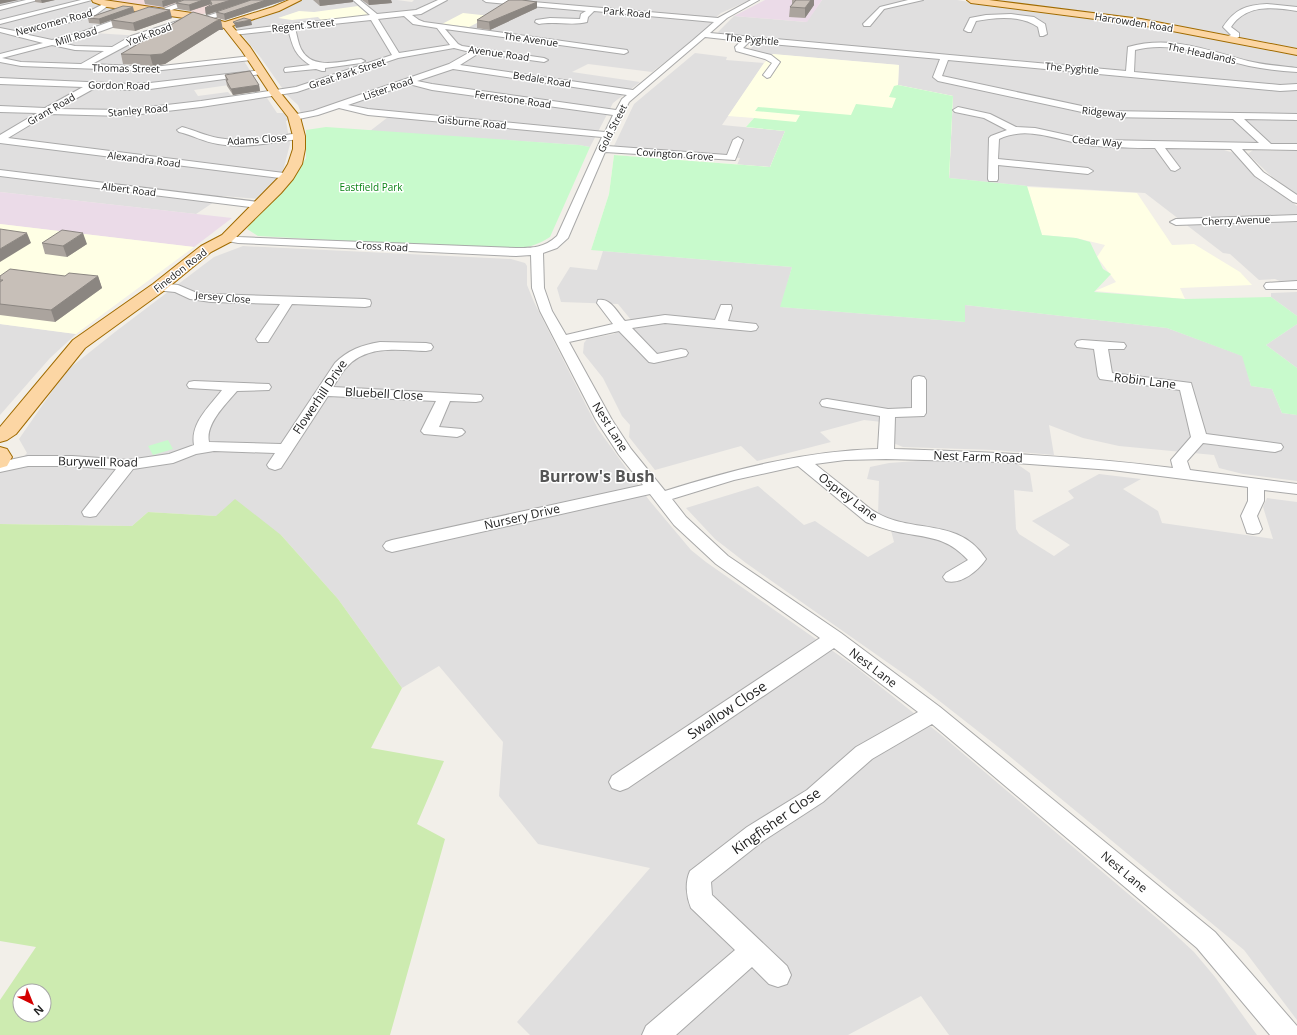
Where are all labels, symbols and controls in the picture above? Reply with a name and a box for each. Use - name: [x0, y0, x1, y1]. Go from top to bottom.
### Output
- street label: Park Road: [603, 3, 651, 21]
- street label: Newcomen Road: [14, 5, 94, 39]
- street label: Harrowden Road: [1094, 9, 1174, 35]
- street label: Regent Street: [271, 15, 336, 35]
- street label: York Road: [124, 19, 174, 49]
- street label: Mill Road: [53, 23, 99, 49]
- street label: The Avenue: [503, 28, 559, 50]
- street label: The Pyghtle: [724, 30, 780, 48]
- street label: The Headlands: [1166, 39, 1238, 67]
- street label: Avenue Road: [468, 42, 530, 64]
- street label: Great Park Street: [307, 54, 388, 92]
- street label: The Pyghtle: [1044, 59, 1100, 77]
- street label: Thomas Street: [92, 60, 160, 76]
- street label: Bedale Road: [512, 68, 572, 90]
- street label: Lister Road: [361, 73, 415, 103]
- street label: Gordon Road: [88, 77, 150, 93]
- street label: Ferrestone Road: [474, 87, 552, 111]
- street label: Grant Road: [25, 90, 77, 128]
- street label: Stanley Road: [107, 100, 169, 120]
- street label: Gold Street: [594, 101, 630, 155]
- street label: Ridgeway: [1081, 103, 1128, 121]
- street label: Gisburne Road: [437, 112, 507, 132]
- street label: Adams Close: [227, 130, 288, 148]
- street label: Cedar Way: [1071, 132, 1124, 150]
- street label: Covington Grove: [636, 144, 715, 164]
- street label: Alexandra Road: [107, 148, 181, 170]
- street label: Albert Road: [101, 179, 157, 199]
- park label: Eastfield Park: [339, 180, 403, 194]
- street label: Cherry Avenue: [1201, 212, 1271, 228]
- street label: Cross Road: [355, 238, 409, 254]
- street label: Finedon Road: [150, 245, 210, 295]
- street label: Jersey Close: [194, 288, 252, 306]
- street label: Flowerhill Drive: [288, 356, 351, 437]
- street label: Robin Lane: [1113, 368, 1177, 393]
- street label: Bluebell Close: [344, 383, 424, 404]
- street label: Nest Lane: [588, 399, 633, 455]
- street label: Nest Farm Road: [933, 446, 1023, 467]
- street label: Burywell Road: [58, 452, 138, 471]
- district label: Burrow's Bush: [539, 465, 655, 487]
- street label: Osprey Lane: [815, 469, 882, 525]
- street label: Nursery Drive: [482, 499, 562, 533]
- street label: Nest Lane: [846, 644, 901, 691]
- street label: Swallow Close: [683, 676, 770, 743]
- street label: Kingfisher Close: [728, 783, 824, 858]
- street label: Nest Lane: [1097, 847, 1151, 896]
- north arrow: [12, 983, 52, 1023]
- text: N: [31, 1002, 48, 1019]

